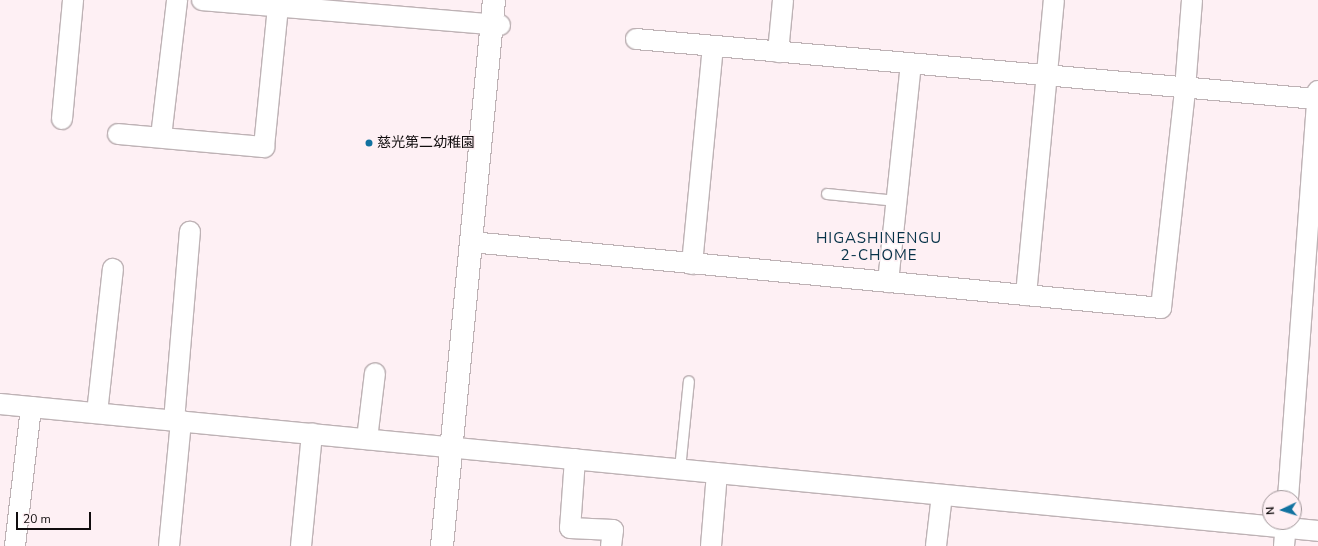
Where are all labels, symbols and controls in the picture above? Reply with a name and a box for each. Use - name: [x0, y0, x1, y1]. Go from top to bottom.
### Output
- place label: 慈光第二幼稚園: [377, 135, 475, 151]
- marker: 慈光第二幼稚園: [364, 138, 374, 148]
- district label: HIGASHINENGU 2-CHOME: [816, 229, 942, 264]
- north arrow: [1262, 490, 1302, 530]
- scale bar: [18, 504, 93, 530]
- text: N: [1263, 506, 1278, 515]
- text: 20 m: [23, 511, 51, 527]

